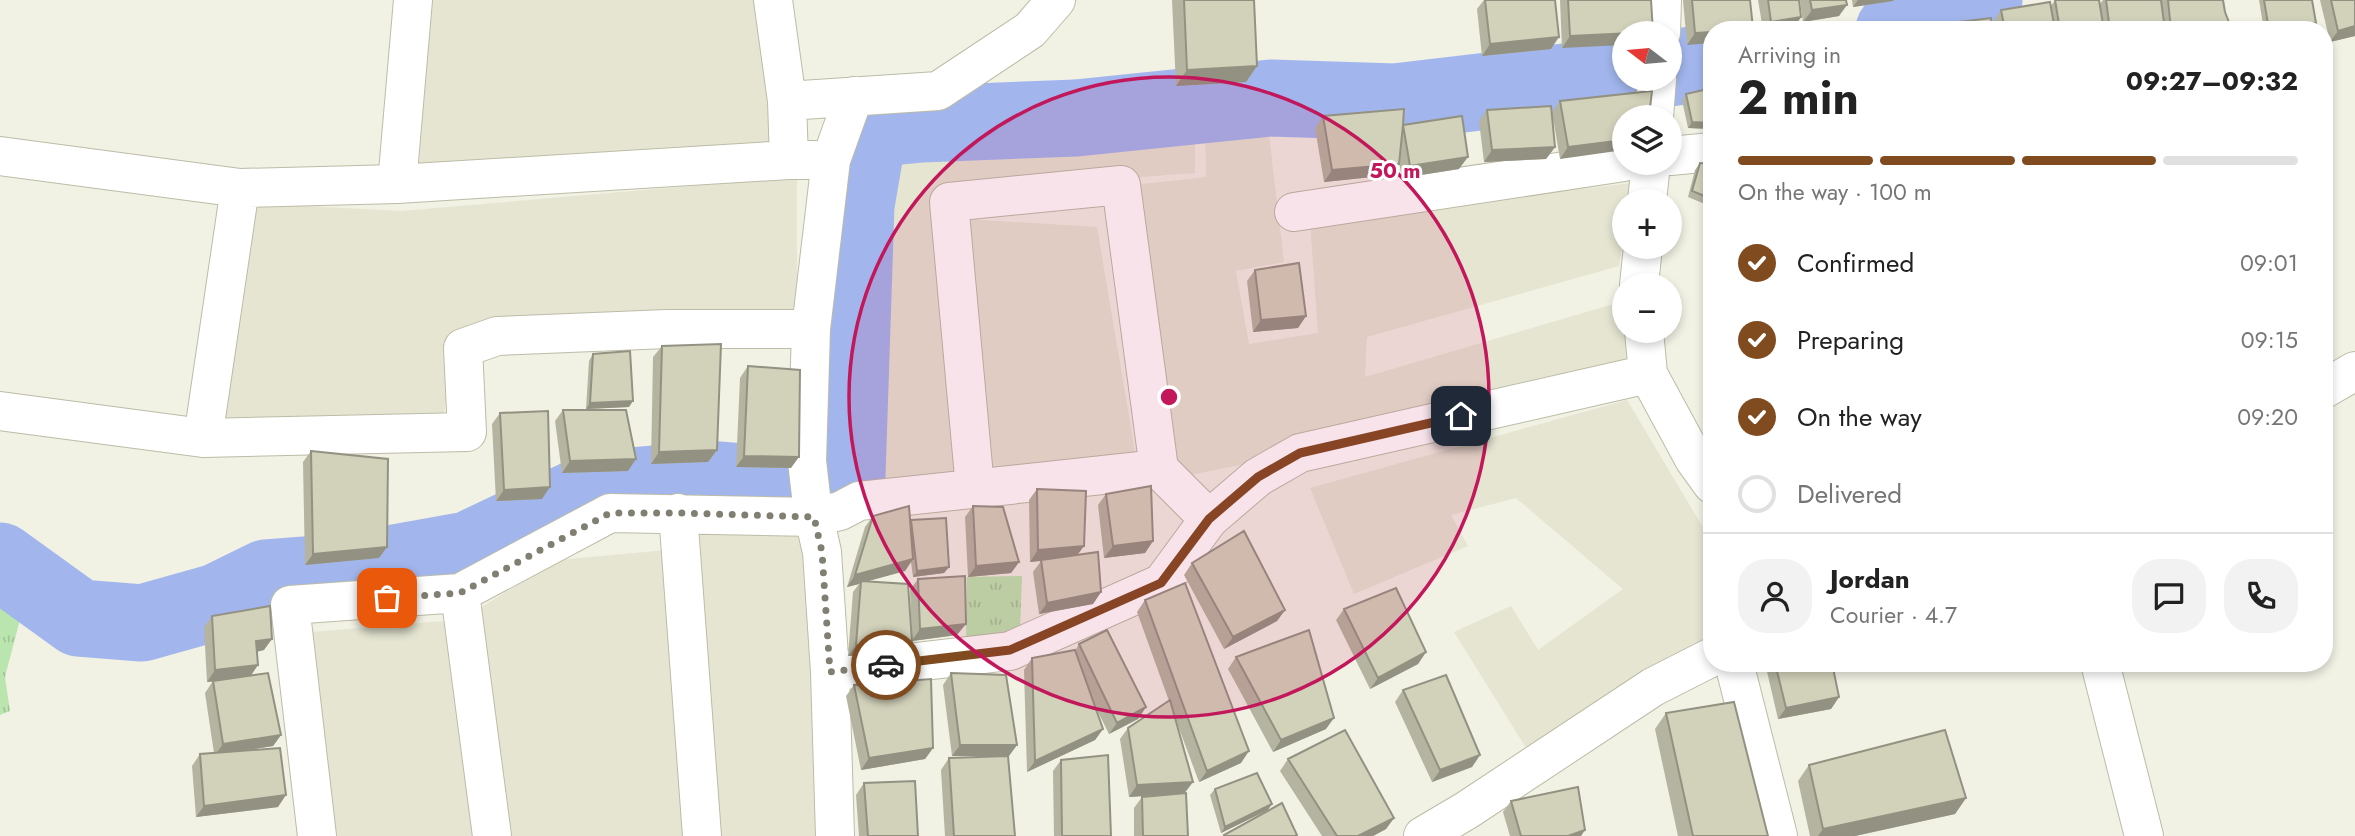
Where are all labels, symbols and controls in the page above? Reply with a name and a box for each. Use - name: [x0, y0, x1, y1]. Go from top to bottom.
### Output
- north arrow: [1612, 21, 1682, 91]
- map controls: [1612, 21, 1682, 343]
- text: Arriving in: [1738, 38, 1841, 72]
- text: 09:27–09:32: [2126, 62, 2298, 100]
- text: 2 min: [1738, 65, 1859, 131]
- button: layers: [1612, 105, 1682, 175]
- text: 50 m: [1370, 156, 1420, 186]
- text: On the way · 100 m: [1738, 175, 1932, 209]
- button: +: [1612, 189, 1682, 259]
- icon: check: [1738, 244, 1776, 282]
- text: Confirmed: [1797, 244, 1914, 282]
- text: 09:01: [2240, 246, 2298, 280]
- button: −: [1612, 273, 1682, 343]
- icon: check: [1738, 321, 1776, 359]
- text: Preparing: [1797, 321, 1904, 359]
- text: 09:15: [2241, 323, 2298, 357]
- centre of rings: [1157, 385, 1181, 409]
- pin: [1431, 386, 1491, 446]
- icon: home: [1442, 397, 1480, 435]
- icon: check: [1738, 398, 1776, 436]
- text: On the way: [1797, 398, 1922, 436]
- text: 09:20: [2237, 400, 2298, 434]
- text: Delivered: [1797, 475, 1902, 513]
- button: person: [1738, 559, 1812, 633]
- button: chat: [2132, 559, 2206, 633]
- button: phone: [2224, 559, 2298, 633]
- text: Jordan: [1830, 560, 1910, 598]
- pin: [357, 568, 417, 628]
- icon: bag: [368, 579, 406, 617]
- text: Courier · 4.7: [1830, 598, 1957, 632]
- courier: [851, 630, 921, 700]
- icon: car: [867, 646, 905, 684]

